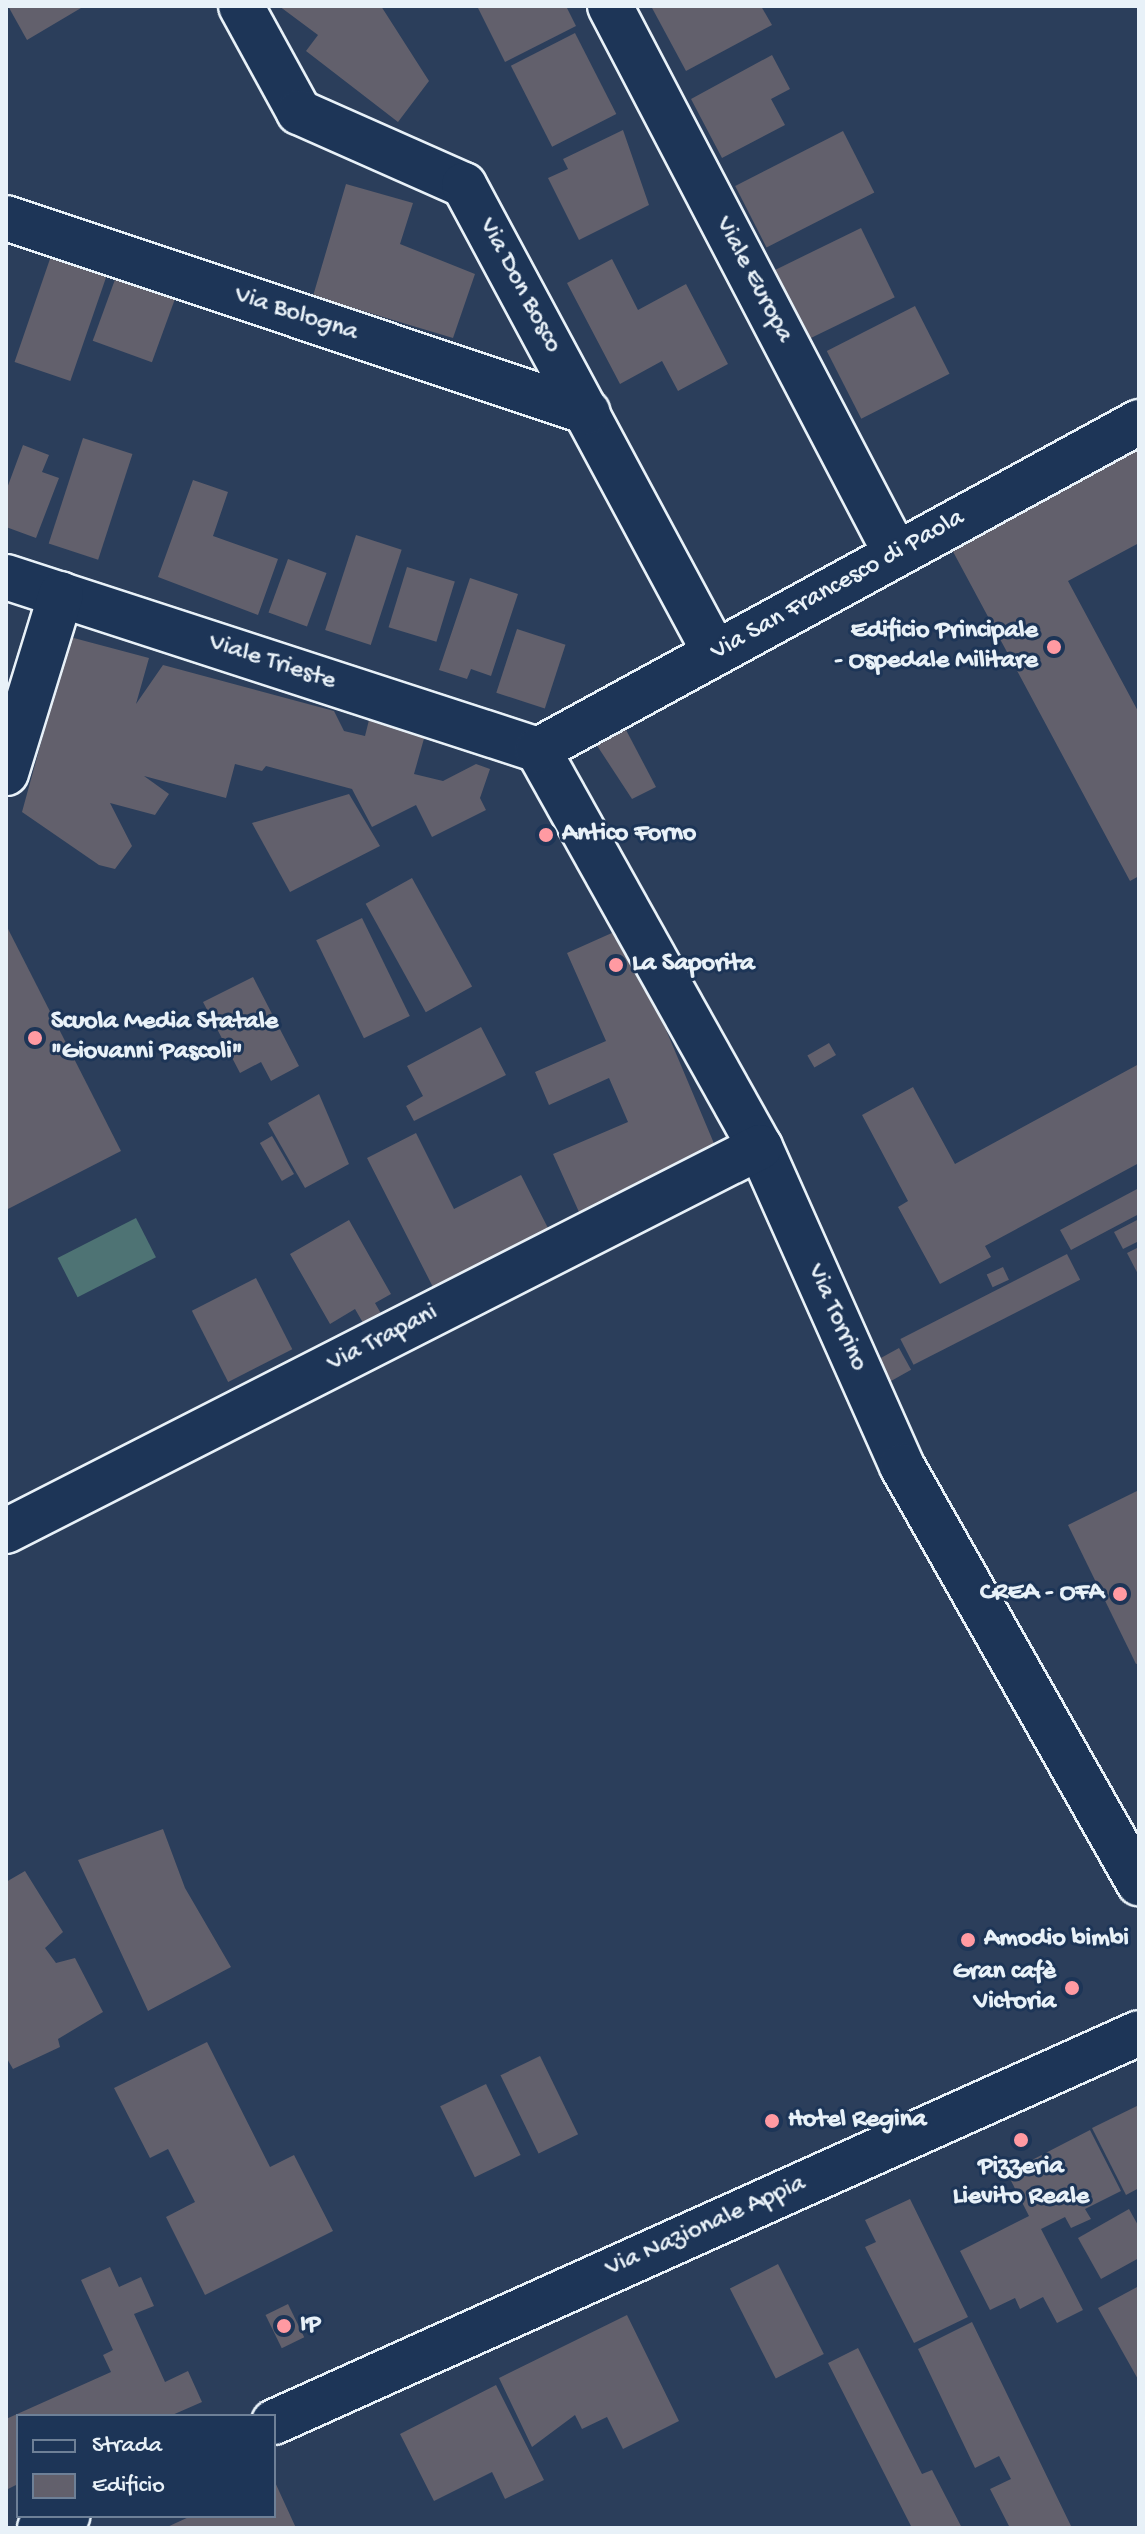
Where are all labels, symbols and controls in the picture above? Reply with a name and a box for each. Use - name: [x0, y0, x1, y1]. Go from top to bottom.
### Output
- street label: Viale Europa: [707, 212, 799, 348]
- street label: Via Don Bosco: [470, 213, 568, 359]
- street label: Via Bologna: [230, 280, 362, 350]
- street label: Via San Francesco di Paola: [706, 503, 970, 669]
- place label: Edificio Principale - Ospedale Militare: [835, 616, 1038, 678]
- street label: Viale Trieste: [205, 628, 339, 698]
- marker: Edificio Principale - Ospedale Militare: [1045, 638, 1063, 656]
- place label: Antico Forno: [562, 819, 696, 851]
- marker: Antico Forno: [537, 826, 555, 844]
- place label: La Saporita: [632, 949, 755, 981]
- marker: La Saporita: [607, 956, 625, 974]
- place label: Scuola Media Statale "Giovanni Pascoli": [51, 1007, 278, 1068]
- marker: Scuola Media Statale "Giovanni Pascoli": [26, 1029, 44, 1047]
- street label: Via Torrino: [799, 1260, 873, 1376]
- street label: Via Trapani: [323, 1298, 443, 1380]
- place label: CREA - OFA: [980, 1578, 1104, 1610]
- marker: CREA - OFA: [1111, 1585, 1129, 1603]
- place label: Amodio bimbi: [984, 1924, 1129, 1956]
- marker: Amodio bimbi: [959, 1931, 977, 1949]
- place label: Gran cafè Victoria: [953, 1957, 1056, 2018]
- marker: Gran cafè Victoria: [1063, 1979, 1081, 1997]
- place label: Hotel Regina: [788, 2105, 927, 2137]
- marker: Hotel Regina: [763, 2112, 781, 2130]
- marker: Pizzeria Lievito Reale: [1012, 2131, 1030, 2149]
- place label: Pizzeria Lievito Reale: [953, 2152, 1089, 2214]
- street label: Via Nazionale Appia: [601, 2169, 811, 2285]
- place label: IP: [300, 2310, 321, 2342]
- marker: IP: [275, 2317, 293, 2335]
- legend: [16, 2414, 276, 2518]
- text: Strada: [92, 2432, 162, 2461]
- text: Edificio: [92, 2472, 165, 2501]

